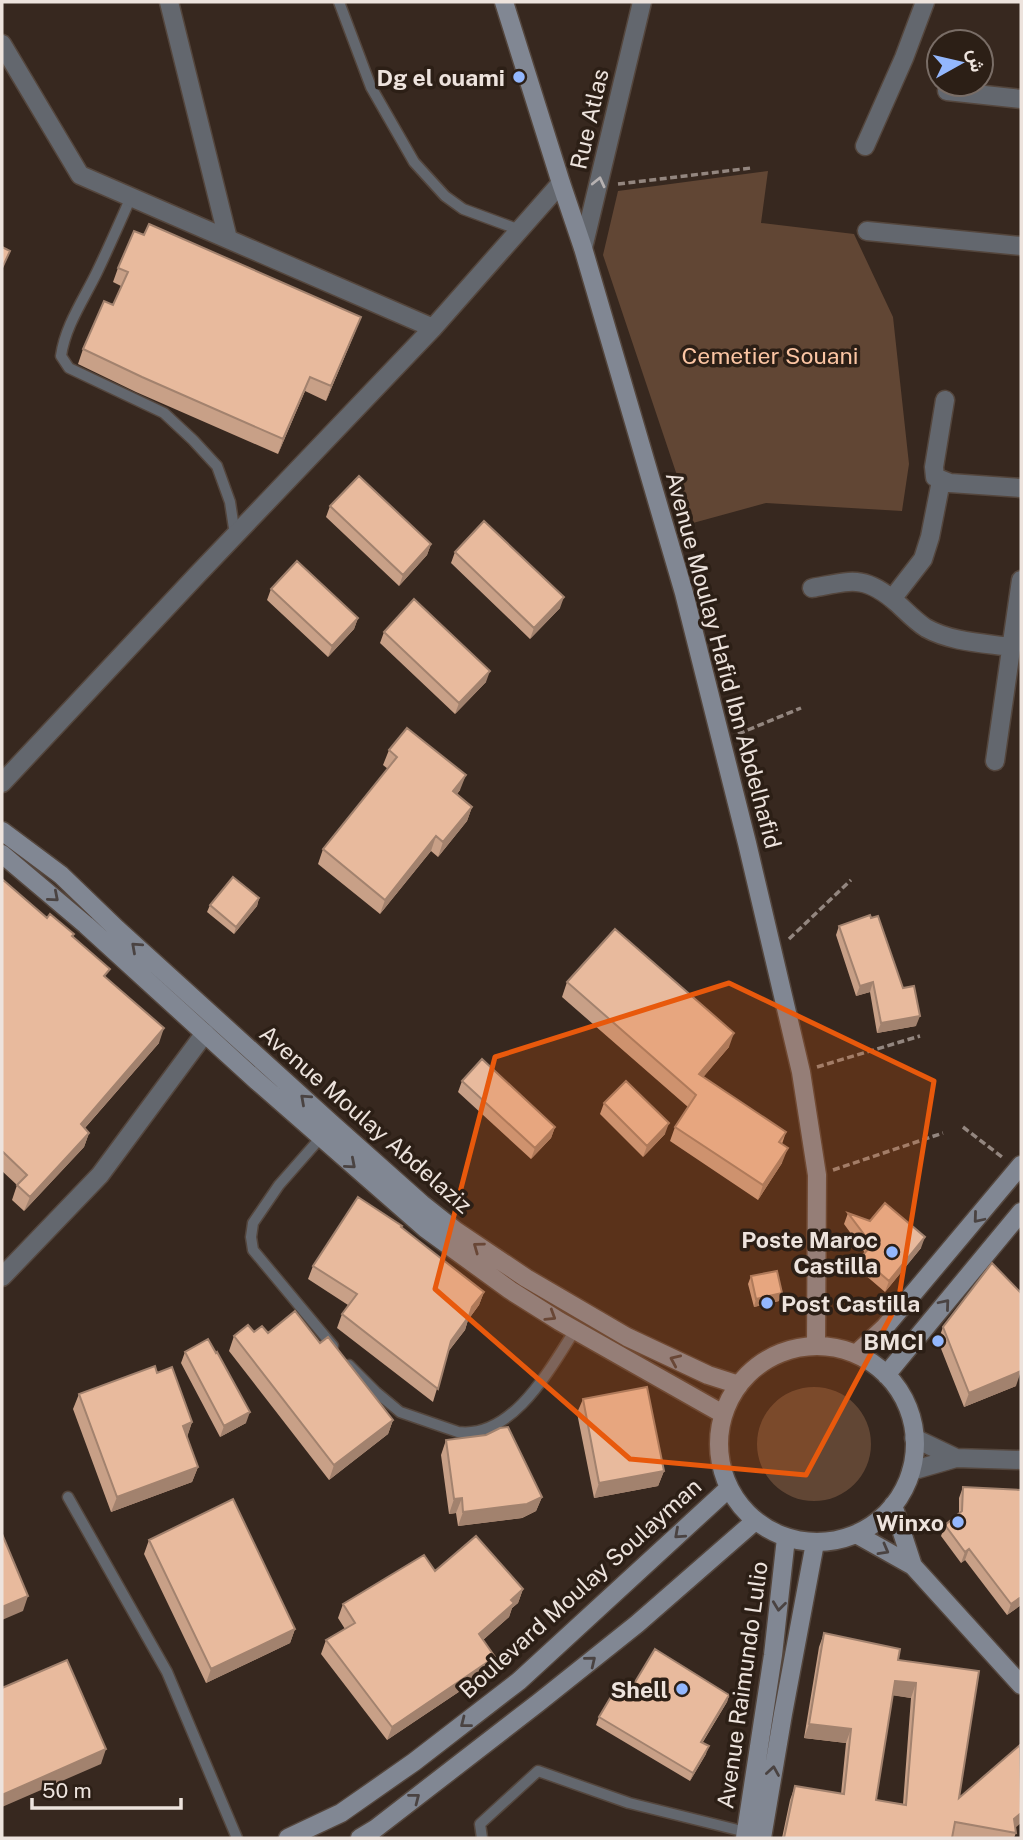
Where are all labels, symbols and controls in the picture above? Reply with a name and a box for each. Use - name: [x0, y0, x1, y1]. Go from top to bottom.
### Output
- north arrow: [925, 28, 995, 98]
- text: ش: [963, 48, 989, 74]
- place label: Dg el ouami: [376, 64, 505, 91]
- street label: Rue Atlas: [564, 66, 614, 172]
- marker: Dg el ouami: [511, 69, 527, 85]
- one-way arrow: [591, 176, 605, 188]
- park label: Cemetier Souani: [682, 342, 858, 369]
- street label: Avenue Moulay Hafid Ibn Abdelhafid: [661, 469, 787, 851]
- one-way arrow: [46, 889, 59, 901]
- one-way arrow: [131, 942, 144, 955]
- street label: Avenue Moulay Abdelaziz: [254, 1020, 478, 1218]
- one-way arrow: [300, 1095, 313, 1107]
- one-way arrow: [343, 1155, 356, 1168]
- one-way arrow: [973, 1210, 986, 1222]
- place label: Poste Maroc Castilla: [741, 1226, 878, 1279]
- one-way arrow: [473, 1242, 486, 1255]
- marker: Poste Maroc Castilla: [884, 1244, 900, 1260]
- place label: Post Castilla: [781, 1290, 920, 1317]
- marker: Post Castilla: [759, 1295, 775, 1311]
- one-way arrow: [937, 1299, 949, 1312]
- one-way arrow: [544, 1308, 557, 1321]
- place label: BMCI: [863, 1328, 924, 1355]
- marker: BMCI: [930, 1333, 946, 1349]
- one-way arrow: [670, 1354, 682, 1368]
- street label: Boulevard Moulay Soulayman: [453, 1472, 707, 1704]
- place label: Winxo: [876, 1509, 944, 1536]
- marker: Winxo: [950, 1514, 966, 1530]
- one-way arrow: [674, 1526, 687, 1539]
- one-way arrow: [877, 1542, 890, 1555]
- street label: Avenue Raimundo Lulio: [711, 1560, 773, 1810]
- one-way arrow: [771, 1600, 786, 1612]
- one-way arrow: [584, 1656, 596, 1669]
- place label: Shell: [610, 1676, 668, 1703]
- marker: Shell: [674, 1681, 690, 1697]
- one-way arrow: [460, 1714, 472, 1727]
- one-way arrow: [765, 1765, 780, 1777]
- scale bar: [32, 1766, 180, 1810]
- text: 50 m: [42, 1778, 92, 1803]
- one-way arrow: [407, 1794, 420, 1807]

